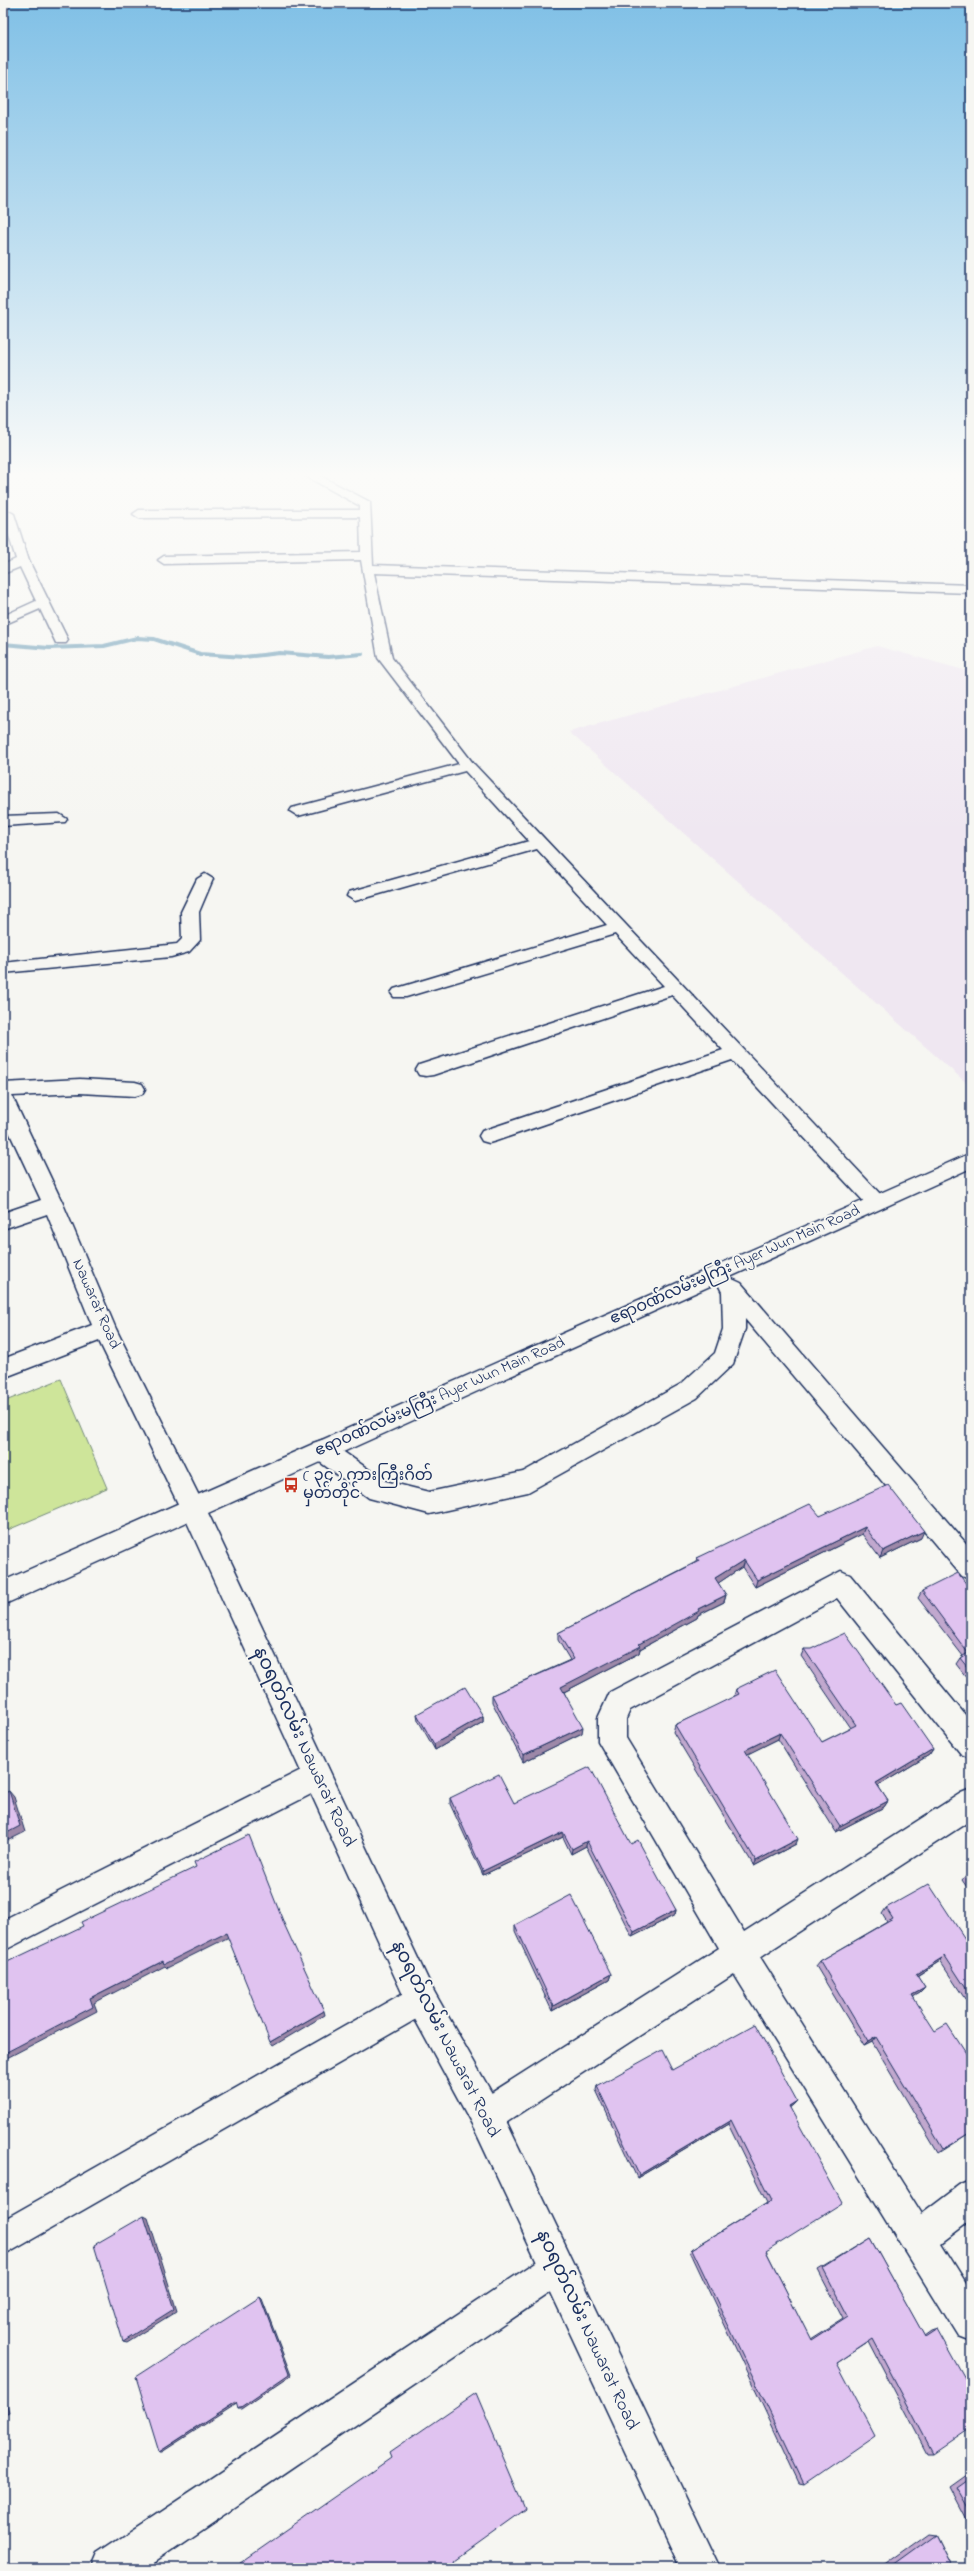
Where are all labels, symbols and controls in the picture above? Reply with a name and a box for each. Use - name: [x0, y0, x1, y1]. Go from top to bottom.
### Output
- street label: ဧရာဝဏ်လမ်းမကြီး Ayer Wun Main Road: [606, 1198, 864, 1331]
- street label: Nawarat Road: [65, 1255, 127, 1353]
- street label: ဧရာဝဏ်လမ်းမကြီး Ayer Wun Main Road: [311, 1330, 569, 1463]
- place label: ( ၃၄ ) ကားကြီးဂိတ် မှတ်တိုင်: [303, 1463, 433, 1507]
- bus stop icon: ( ၃၄ ) ကားကြီးဂိတ် မှတ်တိုင်: [282, 1476, 300, 1494]
- street label: နဝရတ်လမ်း Nawarat Road: [246, 1641, 365, 1852]
- street label: နဝရတ်လမ်း Nawarat Road: [383, 1934, 509, 2143]
- street label: နဝရတ်လမ်း Nawarat Road: [529, 2224, 648, 2435]

